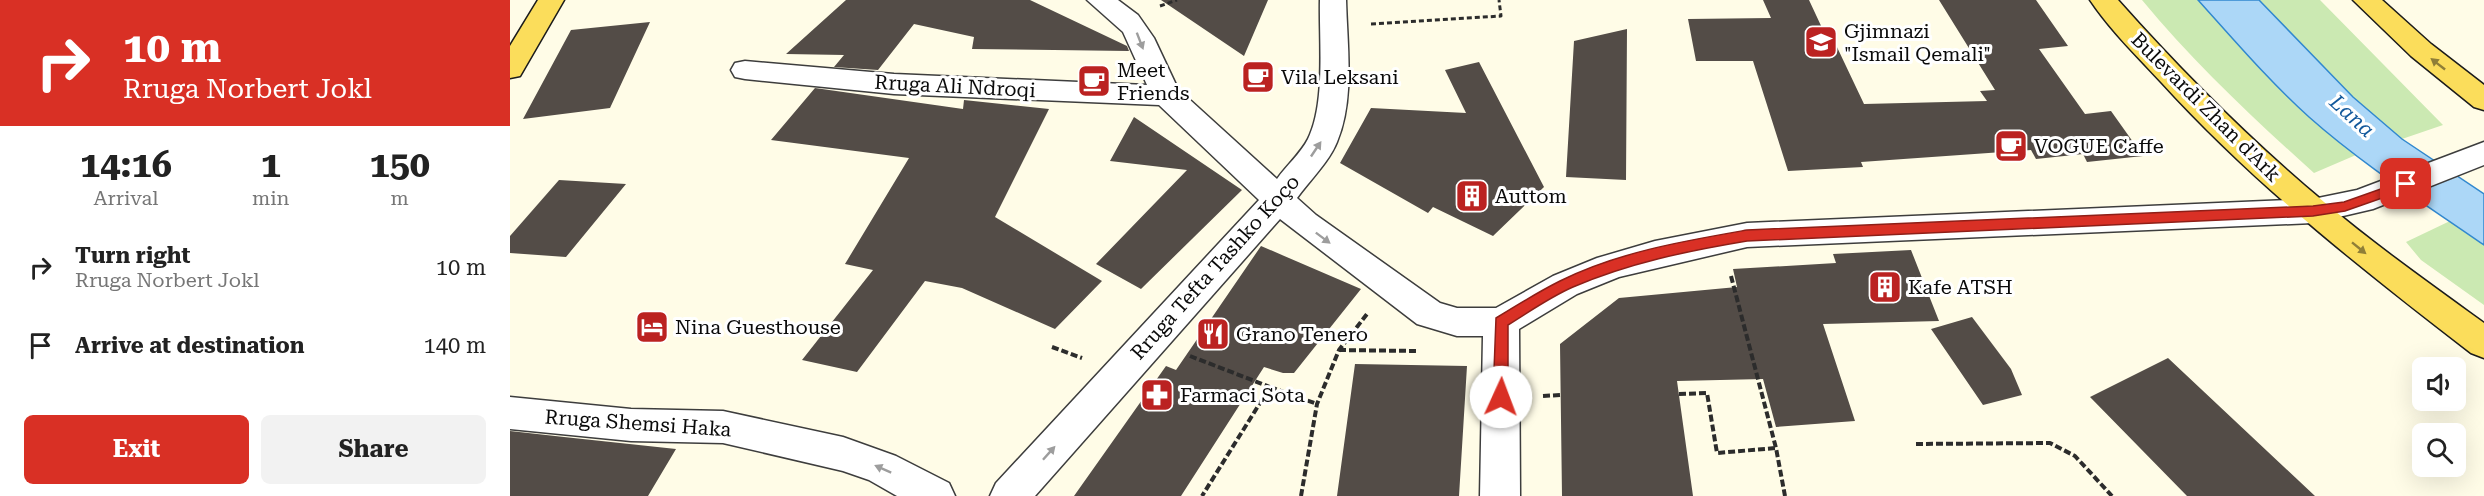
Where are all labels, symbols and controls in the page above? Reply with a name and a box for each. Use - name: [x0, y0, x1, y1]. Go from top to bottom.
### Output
- place label: Gjimnazi "Ismail Qemali": [1844, 19, 1991, 66]
- text: 10 m: [123, 23, 221, 72]
- icon: right: [24, 24, 102, 102]
- school or university icon: Gjimnazi "Ismail Qemali": [1803, 24, 1839, 60]
- street label: Bulevardi Zhan d'Ark: [2126, 27, 2286, 187]
- one-way arrow: [1135, 32, 1145, 50]
- place label: Meet Friends: [1117, 58, 1190, 105]
- one-way arrow: [2430, 58, 2445, 70]
- cafe icon: Vila Leksani: [1240, 59, 1276, 95]
- cafe icon: Meet Friends: [1076, 63, 1112, 99]
- place label: Vila Leksani: [1281, 65, 1399, 89]
- street label: Rruga Ali Ndroqi: [874, 70, 1036, 102]
- text: Rruga Norbert Jokl: [123, 73, 372, 105]
- water label: Lana: [2324, 89, 2379, 142]
- cafe icon: VOGUE Caffe: [1993, 128, 2029, 164]
- place label: VOGUE Caffe: [2034, 134, 2164, 158]
- one-way arrow: [1311, 141, 1322, 157]
- text: 14:16: [80, 144, 172, 186]
- text: 1: [261, 144, 281, 186]
- text: 150: [370, 144, 430, 186]
- pin: [2380, 158, 2431, 209]
- icon: arrive: [2389, 167, 2422, 200]
- street label: Rruga Tefta Tashko Koço: [1126, 170, 1304, 364]
- building icon: Auttom: [1454, 178, 1490, 214]
- place label: Auttom: [1495, 184, 1567, 208]
- text: Arrival: [93, 186, 158, 210]
- text: min: [252, 186, 289, 210]
- text: m: [391, 186, 409, 210]
- one-way arrow: [1315, 232, 1331, 244]
- one-way arrow: [2351, 241, 2367, 254]
- text: Turn right: [75, 243, 190, 268]
- icon: right: [24, 251, 57, 284]
- text: 10 m: [436, 255, 486, 280]
- text: Rruga Norbert Jokl: [75, 268, 259, 292]
- building icon: Kafe ATSH: [1867, 269, 1903, 305]
- place label: Kafe ATSH: [1908, 275, 2013, 299]
- hotel icon: Nina Guesthouse: [634, 309, 670, 345]
- place label: Nina Guesthouse: [675, 315, 841, 339]
- restaurant icon: Grano Tenero: [1195, 316, 1231, 352]
- place label: Grano Tenero: [1236, 322, 1368, 346]
- icon: arrive: [24, 329, 57, 362]
- text: Arrive at destination: [75, 333, 304, 358]
- text: 140 m: [423, 333, 486, 358]
- map controls: [2412, 357, 2466, 477]
- button: sound: [2412, 357, 2466, 411]
- position arrow: [1469, 365, 1533, 429]
- pharmacy icon: Farmaci Sota: [1139, 377, 1175, 413]
- place label: Farmaci Sota: [1180, 383, 1305, 407]
- street label: Rruga Shemsi Haka: [544, 404, 732, 442]
- button: Exit: [24, 415, 249, 484]
- button: Share: [261, 415, 486, 484]
- button: search: [2412, 423, 2466, 477]
- one-way arrow: [1042, 445, 1056, 460]
- one-way arrow: [874, 465, 891, 474]

